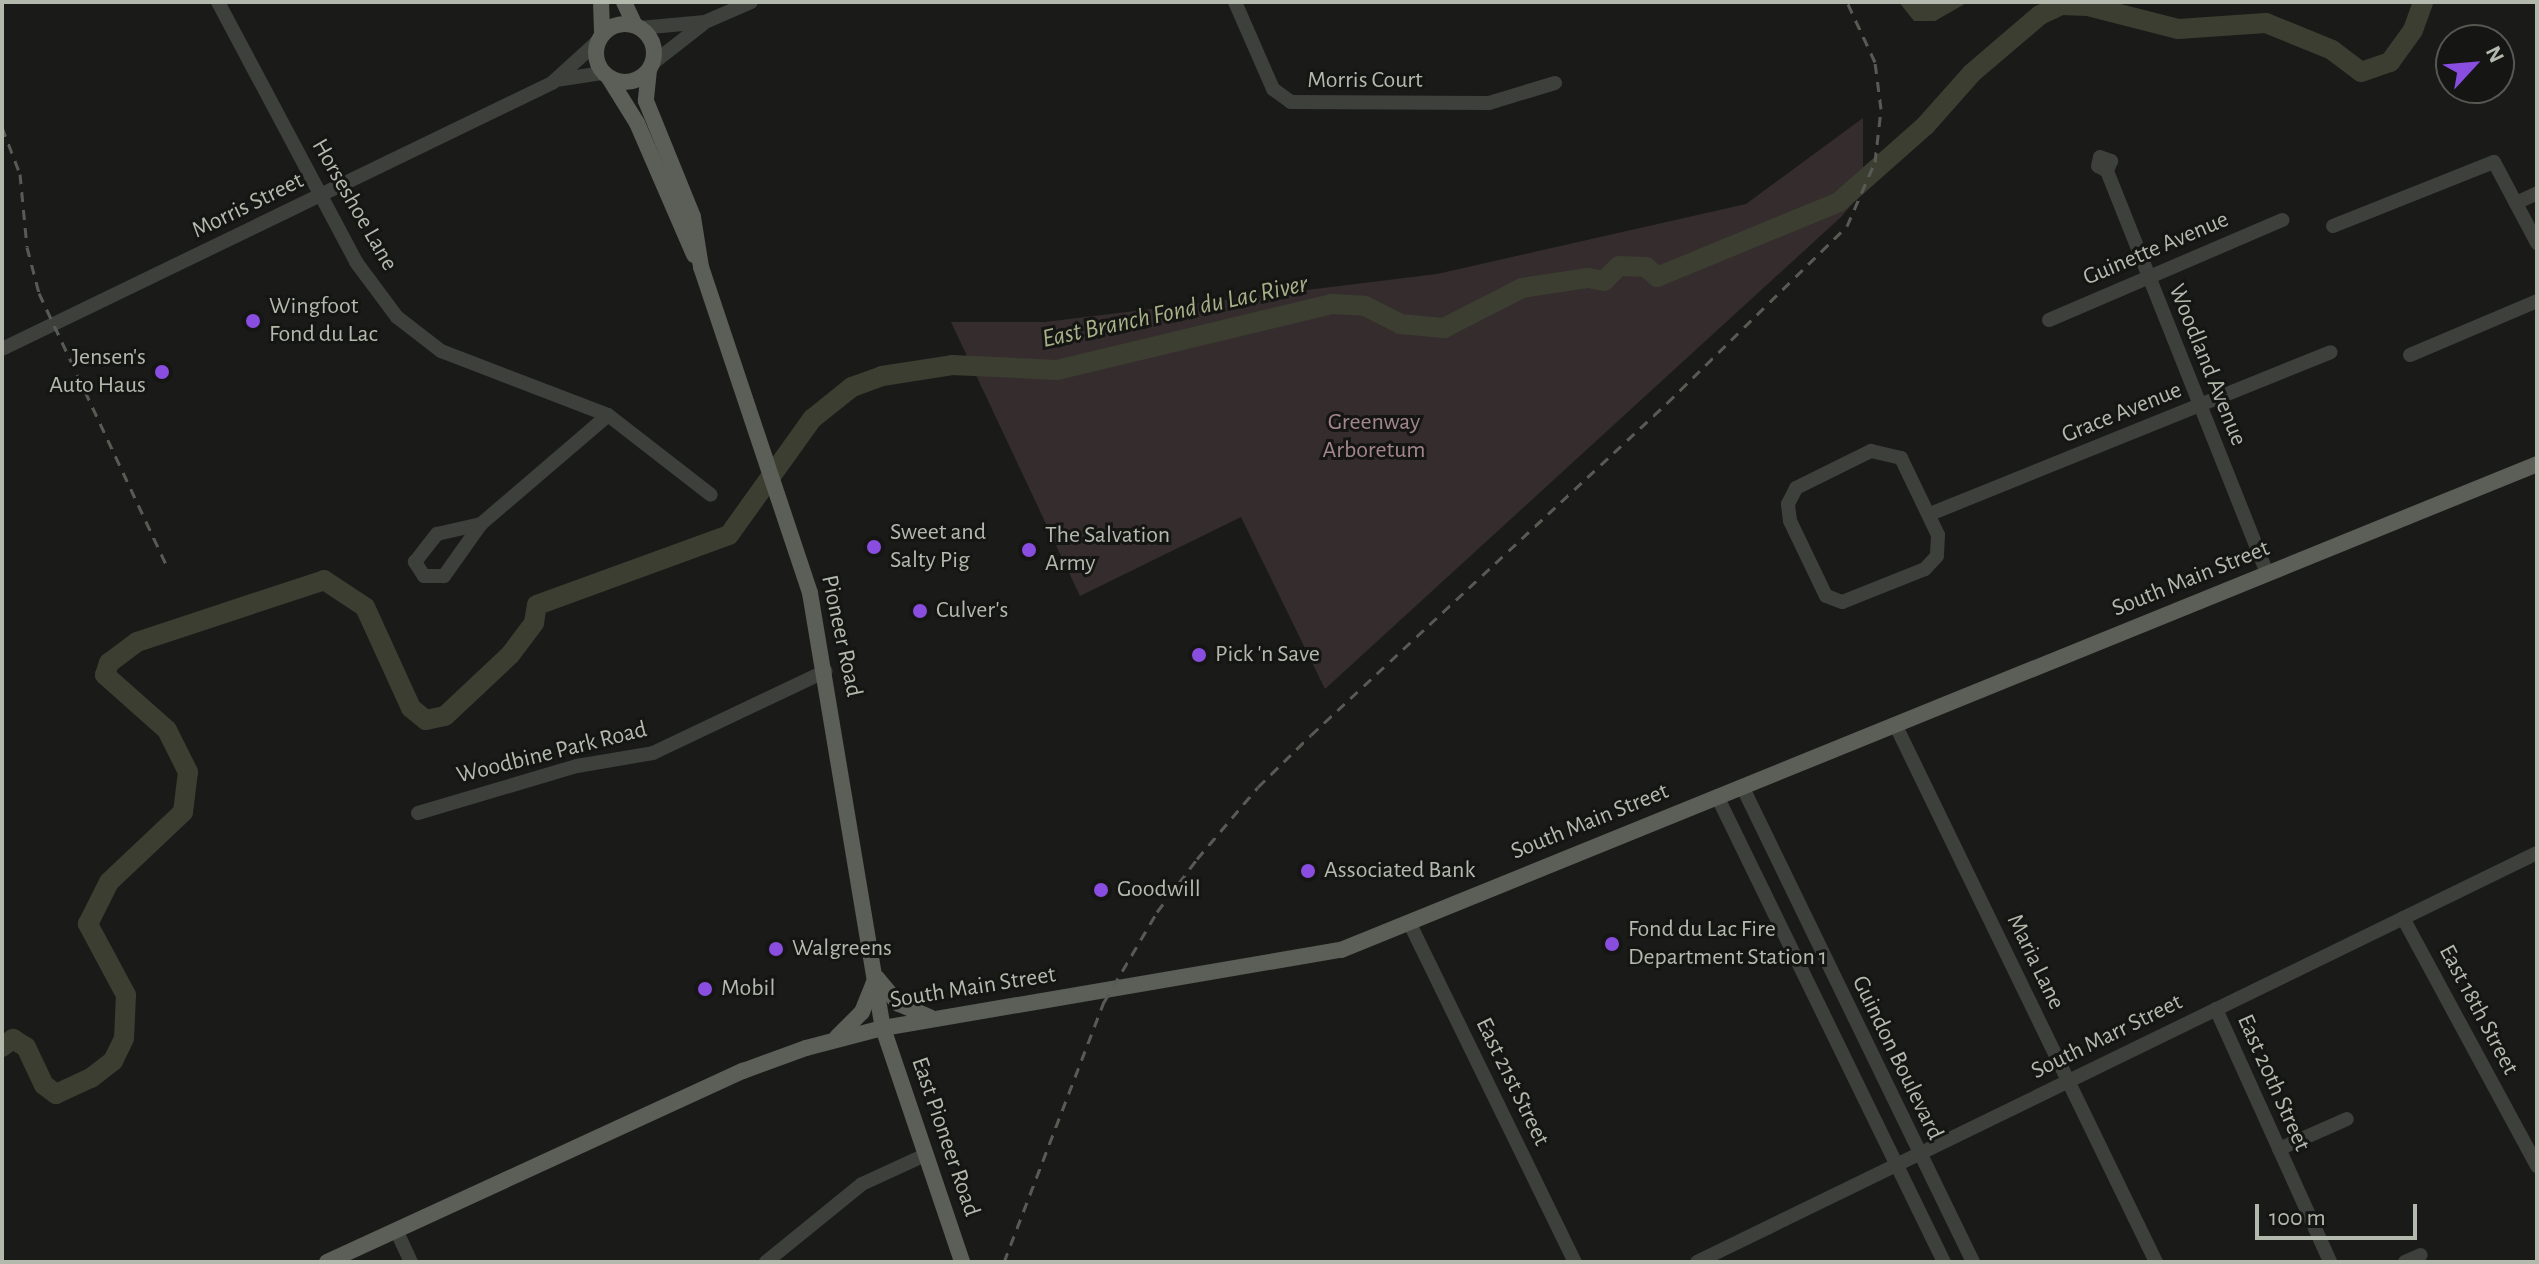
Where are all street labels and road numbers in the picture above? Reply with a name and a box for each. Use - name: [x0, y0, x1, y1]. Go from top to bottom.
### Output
- street label: Morris Court: [1307, 67, 1423, 95]
- street label: Horseshoe Lane: [305, 134, 403, 276]
- street label: Morris Street: [187, 167, 309, 245]
- street label: Guinette Avenue: [2079, 205, 2233, 293]
- street label: Woodland Avenue: [2161, 280, 2253, 450]
- street label: Grace Avenue: [2058, 376, 2186, 450]
- street label: South Main Street: [2108, 534, 2274, 624]
- street label: Pioneer Road: [814, 572, 868, 700]
- street label: Woodbine Park Road: [454, 715, 650, 791]
- street label: South Main Street: [1507, 777, 1673, 867]
- street label: Maria Lane: [2000, 910, 2070, 1014]
- street label: East 18th Street: [2432, 940, 2524, 1080]
- street label: South Main Street: [888, 961, 1058, 1015]
- street label: Guindon Boulevard: [1845, 971, 1949, 1145]
- street label: South Marr Street: [2027, 988, 2187, 1086]
- street label: East 20th Street: [2230, 1010, 2316, 1156]
- street label: East 21st Street: [1469, 1013, 1555, 1151]
- street label: East Pioneer Road: [904, 1054, 986, 1220]

